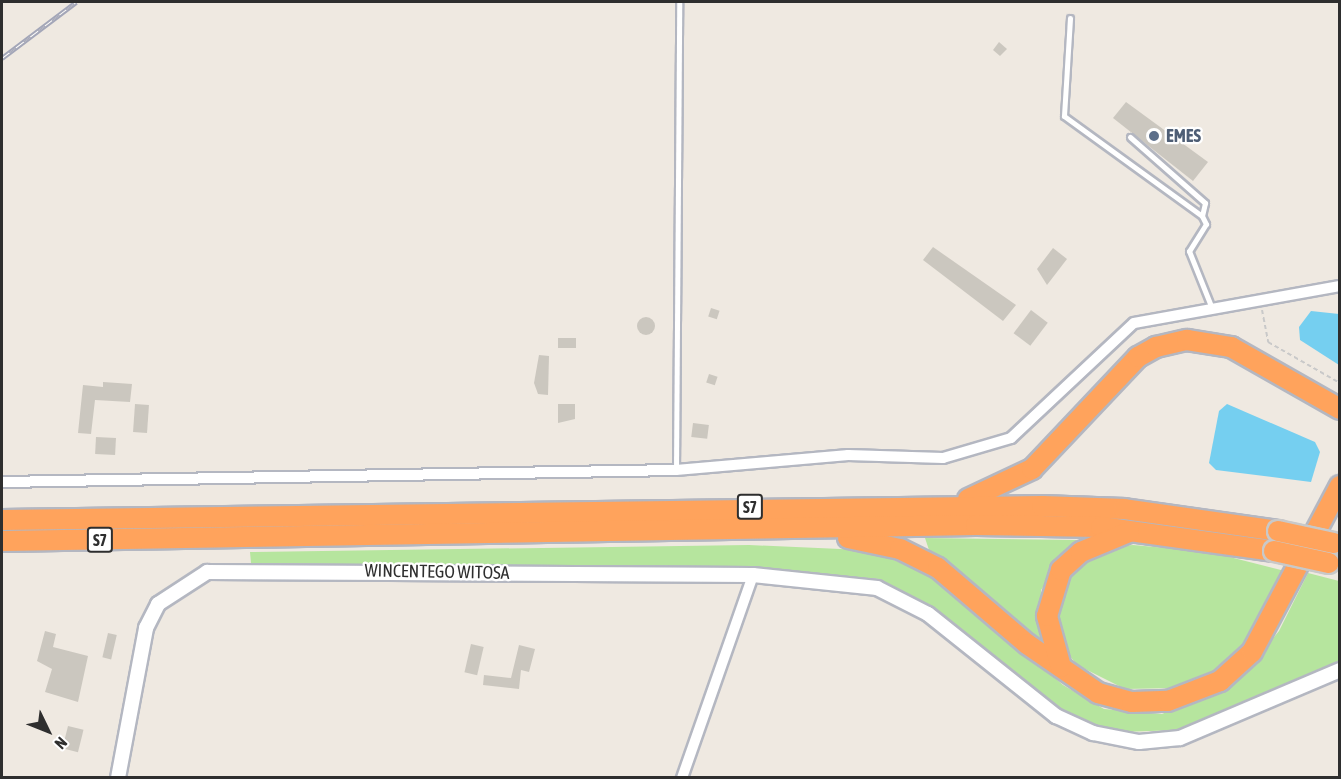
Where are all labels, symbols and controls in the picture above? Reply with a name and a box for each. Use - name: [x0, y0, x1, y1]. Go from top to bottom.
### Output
- place label: EMES: [1166, 125, 1201, 147]
- marker: EMES: [1147, 129, 1161, 143]
- road number: S7: [736, 494, 764, 520]
- road number: S7: [86, 527, 114, 553]
- street label: WINCENTEGO WITOSA: [364, 560, 510, 584]
- north arrow: [18, 701, 78, 761]
- text: N: [51, 734, 71, 753]

